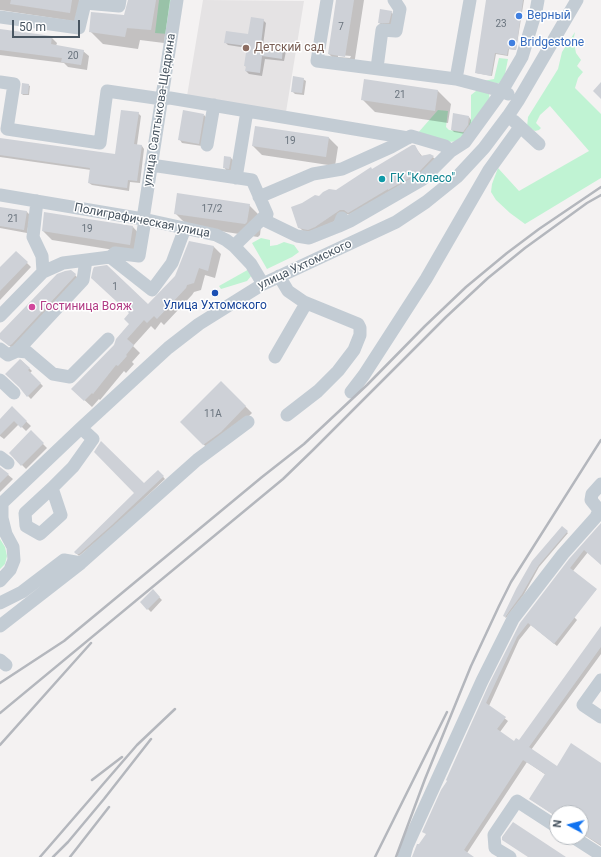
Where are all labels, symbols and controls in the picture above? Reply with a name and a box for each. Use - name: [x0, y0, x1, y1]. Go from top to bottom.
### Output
- place label: Верный: [527, 9, 571, 23]
- marker: Верный: [514, 11, 524, 21]
- scale bar: [14, 12, 82, 38]
- house number: 23: [495, 18, 507, 30]
- text: 50 m: [19, 20, 46, 34]
- house number: 7: [338, 21, 344, 33]
- street label: улица Салтыкова-Щедрина: [141, 33, 179, 187]
- place label: Bridgestone: [520, 36, 584, 50]
- marker: Bridgestone: [507, 38, 517, 48]
- place label: Детский сад: [254, 41, 324, 55]
- marker: Детский сад: [241, 43, 251, 53]
- house number: 20: [67, 50, 79, 62]
- house number: 21: [394, 89, 406, 101]
- house number: 19: [284, 135, 296, 147]
- place label: ГК "Колесо": [390, 172, 455, 186]
- marker: ГК "Колесо": [377, 174, 387, 184]
- street label: Полиграфическая улица: [73, 201, 211, 241]
- house number: 17/2: [202, 203, 222, 215]
- house number: 21: [7, 213, 19, 225]
- house number: 19: [81, 223, 93, 235]
- street label: улица Ухтомского: [256, 237, 354, 293]
- house number: 1: [112, 281, 118, 293]
- marker: Улица Ухтомского: [210, 288, 220, 298]
- place label: Улица Ухтомского: [163, 299, 267, 313]
- place label: Гостиница Вояж: [40, 300, 132, 314]
- marker: Гостиница Вояж: [27, 302, 37, 312]
- house number: 11А: [204, 408, 222, 420]
- north arrow: [549, 805, 589, 845]
- text: N: [551, 819, 565, 828]

